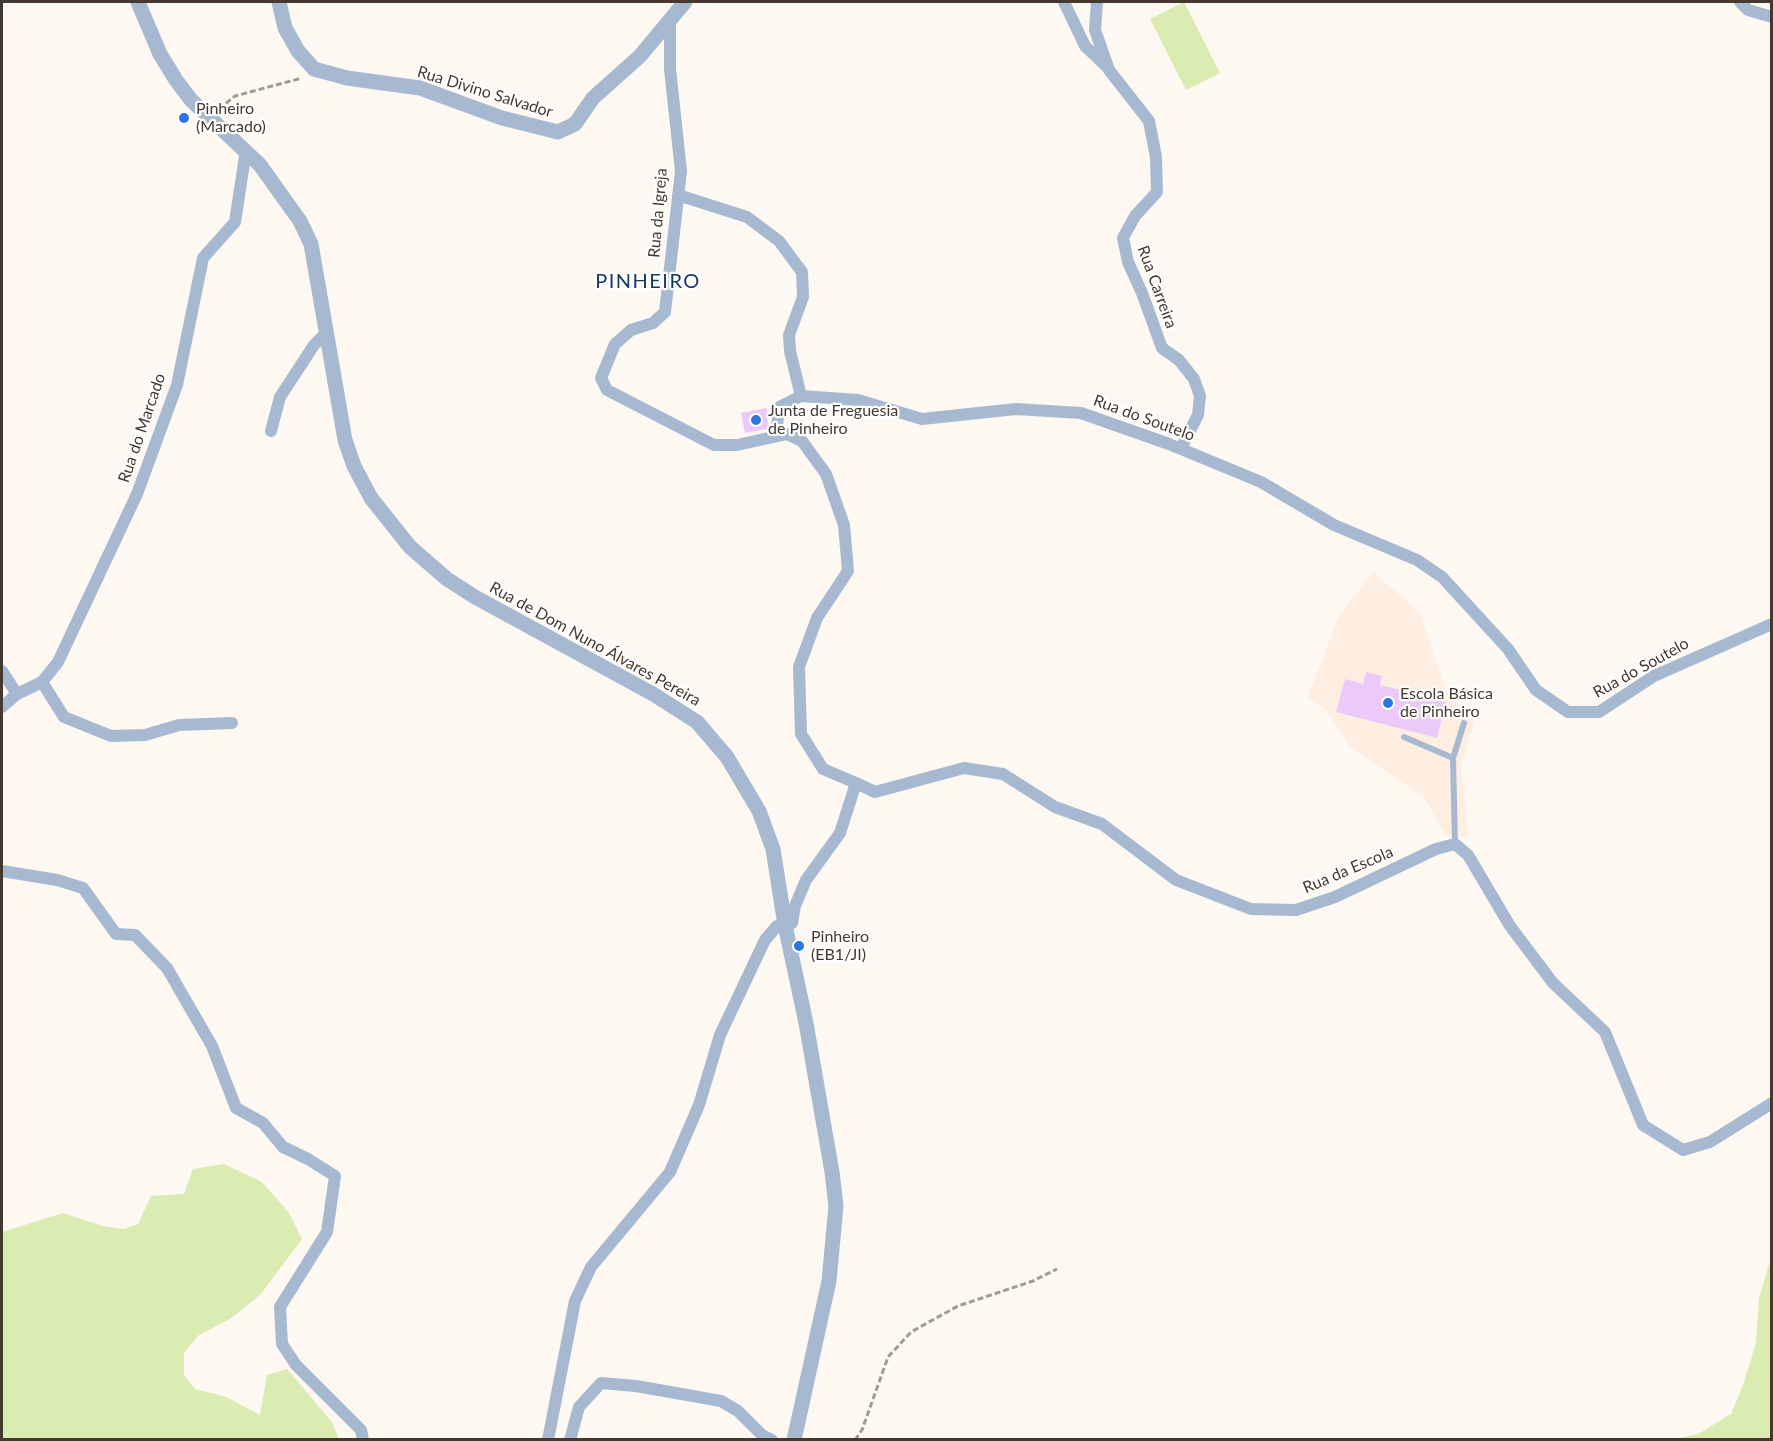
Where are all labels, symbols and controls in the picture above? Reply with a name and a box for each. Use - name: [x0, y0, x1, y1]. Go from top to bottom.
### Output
- street label: Rua Divino Salvador: [415, 62, 555, 122]
- place label: Pinheiro (Marcado): [196, 99, 266, 137]
- marker: Pinheiro (Marcado): [177, 111, 191, 125]
- street label: Rua da Igreja: [645, 167, 671, 259]
- street label: Rua Carreira: [1133, 243, 1181, 331]
- district label: PINHEIRO: [595, 270, 701, 294]
- street label: Rua do Marcado: [114, 371, 170, 485]
- street label: Rua do Soutelo: [1091, 391, 1197, 445]
- place label: Junta de Freguesia de Pinheiro: [768, 401, 898, 439]
- marker: Junta de Freguesia de Pinheiro: [749, 413, 763, 427]
- street label: Rua de Dom Nuno Álvares Pereira: [486, 578, 704, 710]
- street label: Rua do Soutelo: [1590, 634, 1692, 702]
- place label: Escola Básica de Pinheiro: [1400, 684, 1493, 722]
- marker: Escola Básica de Pinheiro: [1381, 696, 1395, 710]
- street label: Rua da Escola: [1300, 842, 1396, 898]
- place label: Pinheiro (EB1/JI): [811, 927, 869, 965]
- marker: Pinheiro (EB1/JI): [792, 939, 806, 953]

